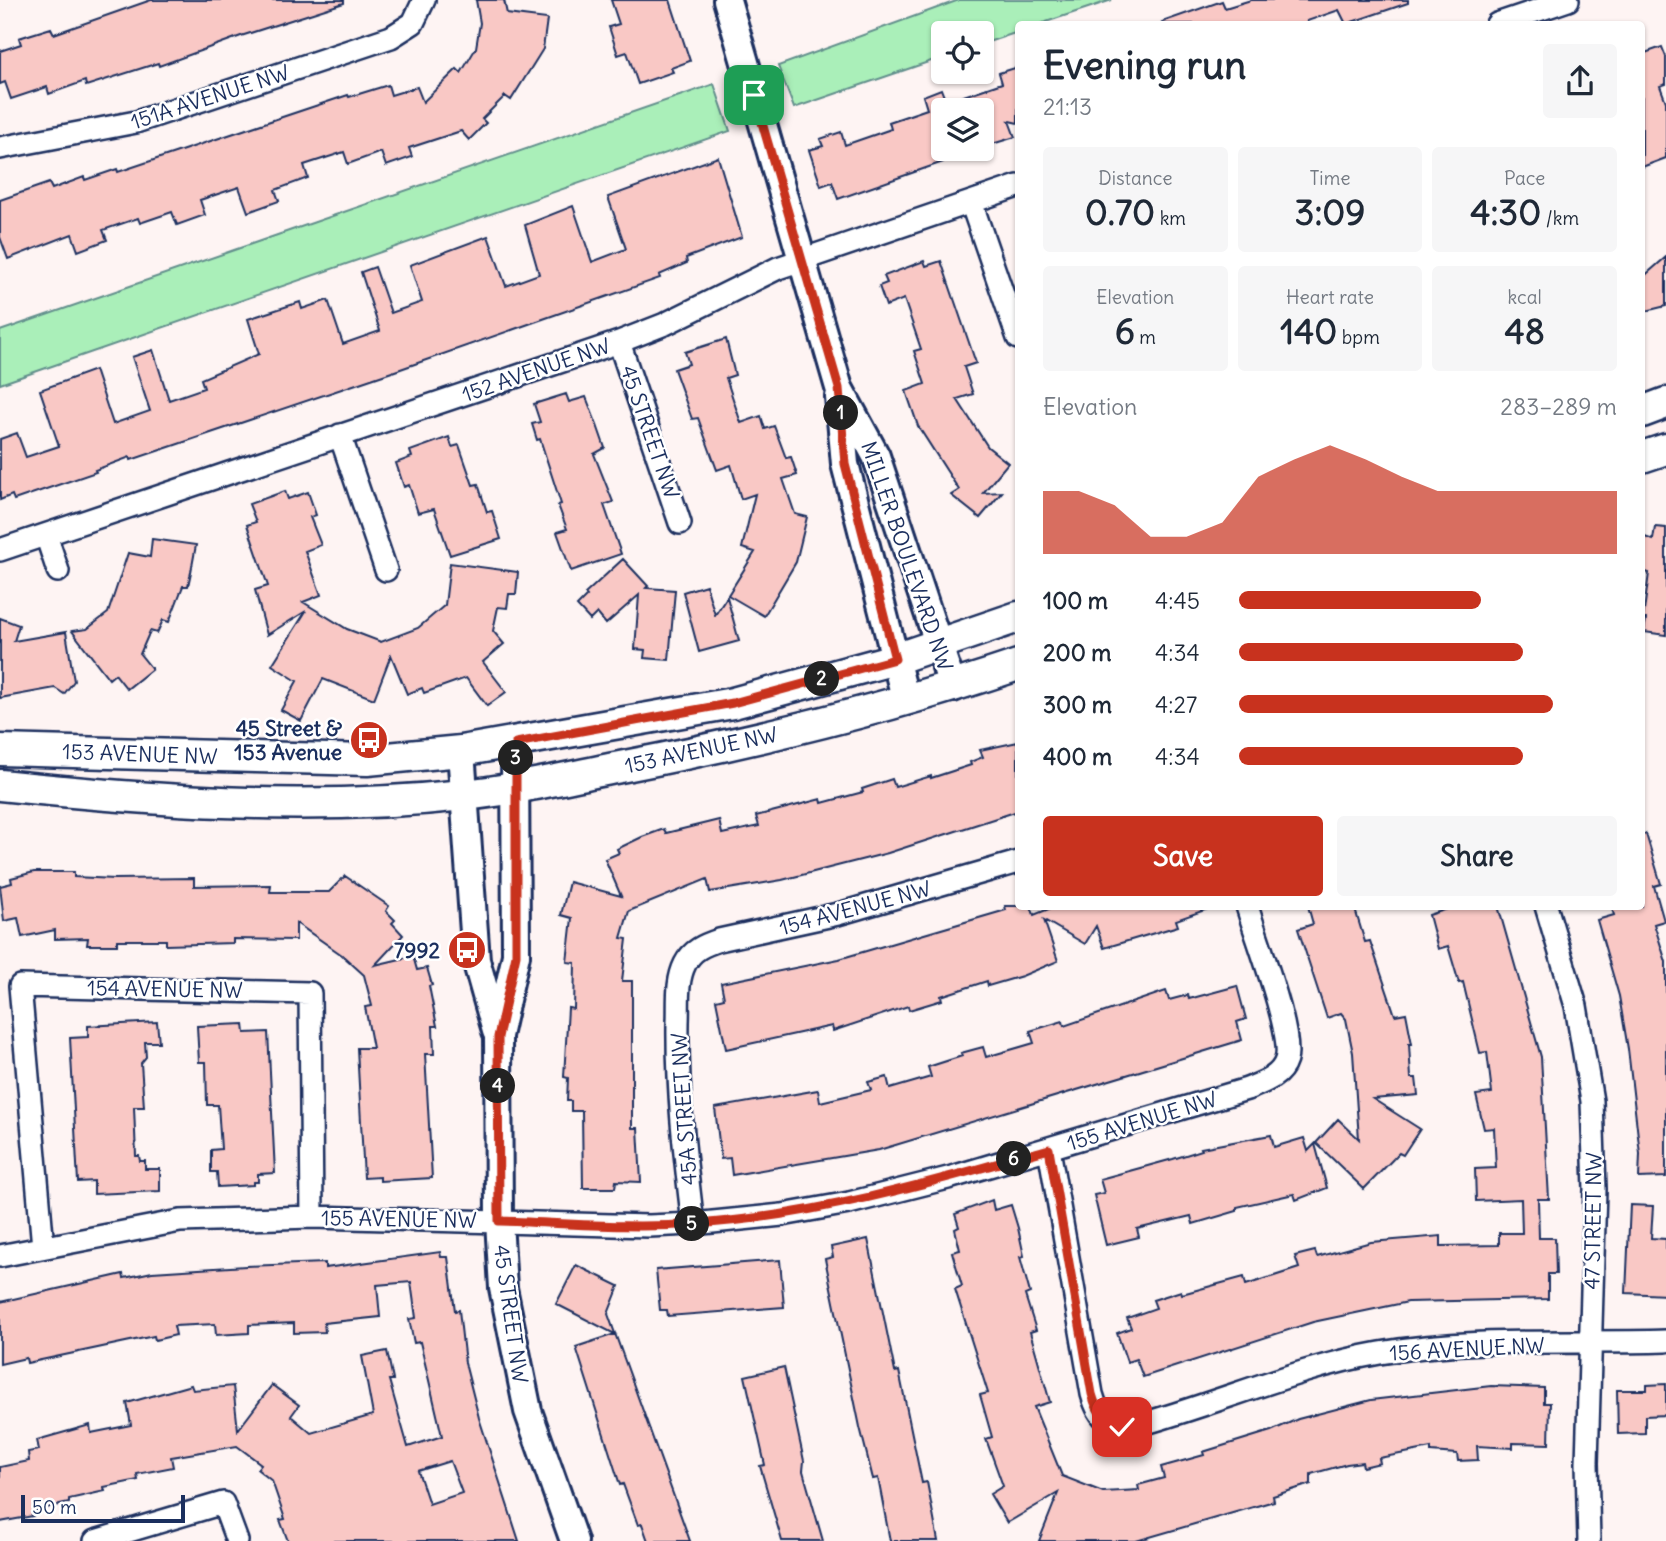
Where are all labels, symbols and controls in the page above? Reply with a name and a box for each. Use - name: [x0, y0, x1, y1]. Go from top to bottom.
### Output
- map controls: [931, 21, 994, 161]
- button: locate: [931, 21, 994, 84]
- text: Evening run: [1043, 42, 1246, 89]
- button: share: [1543, 44, 1617, 118]
- street label: 151A AVENUE NW: [127, 59, 293, 135]
- pin: [724, 65, 784, 125]
- icon: arrive: [735, 76, 773, 114]
- text: 21:13: [1043, 92, 1092, 121]
- button: layers: [931, 98, 994, 161]
- text: Distance: [1098, 166, 1172, 190]
- text: Time: [1309, 166, 1351, 190]
- text: Pace: [1504, 166, 1545, 190]
- text: 0.70: [1085, 190, 1155, 234]
- text: 3:09: [1295, 190, 1365, 234]
- text: 4:30: [1470, 190, 1541, 234]
- text: km: [1155, 206, 1186, 230]
- text: /km: [1541, 206, 1579, 230]
- text: Elevation: [1096, 285, 1174, 309]
- text: Heart rate: [1286, 285, 1374, 309]
- text: kcal: [1508, 285, 1542, 309]
- text: 6: [1115, 309, 1135, 353]
- text: 140: [1280, 309, 1337, 353]
- text: 48: [1504, 309, 1545, 353]
- text: m: [1135, 325, 1156, 349]
- text: bpm: [1337, 325, 1380, 349]
- street label: 152 AVENUE NW: [458, 332, 614, 408]
- street label: 45 STREET NW: [615, 362, 685, 502]
- text: Elevation: [1043, 392, 1137, 421]
- text: 283–289 m: [1500, 392, 1617, 421]
- pin: 1: [824, 396, 858, 430]
- text: 1: [837, 400, 844, 424]
- street label: MILLER BOULEVARD NW: [855, 438, 959, 674]
- text: 100 m: [1043, 586, 1108, 615]
- text: 4:45: [1155, 586, 1200, 615]
- text: 200 m: [1043, 638, 1112, 667]
- text: 4:34: [1155, 638, 1200, 667]
- pin: 2: [804, 662, 840, 696]
- text: 2: [816, 666, 827, 690]
- text: 300 m: [1043, 690, 1112, 719]
- text: 4:27: [1155, 690, 1197, 719]
- place label: 45 Street & 153 Avenue: [234, 715, 342, 766]
- bus stop icon: 45 Street & 153 Avenue: [348, 719, 390, 761]
- street label: 153 AVENUE NW: [622, 721, 780, 779]
- street label: 153 AVENUE NW: [62, 738, 218, 770]
- pin: 3: [498, 740, 534, 776]
- text: 400 m: [1043, 742, 1112, 771]
- text: 4:34: [1155, 742, 1200, 771]
- text: 3: [510, 745, 521, 769]
- button: Save: [1043, 816, 1323, 896]
- button: Share: [1337, 816, 1617, 896]
- street label: 154 AVENUE NW: [776, 875, 934, 941]
- bus stop icon: 7992: [446, 929, 488, 971]
- place label: 7992: [394, 937, 440, 964]
- street label: 154 AVENUE NW: [87, 974, 243, 1004]
- street label: 45A STREET NW: [665, 1032, 703, 1186]
- pin: 4: [480, 1068, 516, 1104]
- text: 4: [492, 1073, 503, 1097]
- street label: 155 AVENUE NW: [1064, 1085, 1220, 1157]
- pin: 6: [996, 1142, 1032, 1176]
- text: 6: [1008, 1146, 1019, 1170]
- street label: 47 STREET NW: [1578, 1152, 1608, 1290]
- street label: 155 AVENUE NW: [321, 1204, 477, 1234]
- pin: 5: [674, 1206, 710, 1242]
- text: 5: [686, 1211, 697, 1235]
- street label: 45 STREET NW: [488, 1243, 534, 1385]
- street label: 156 AVENUE NW: [1389, 1331, 1545, 1367]
- pin: [1092, 1397, 1152, 1457]
- icon: check: [1103, 1408, 1141, 1446]
- scale bar: [21, 1492, 186, 1524]
- text: 50 m: [32, 1495, 77, 1519]

